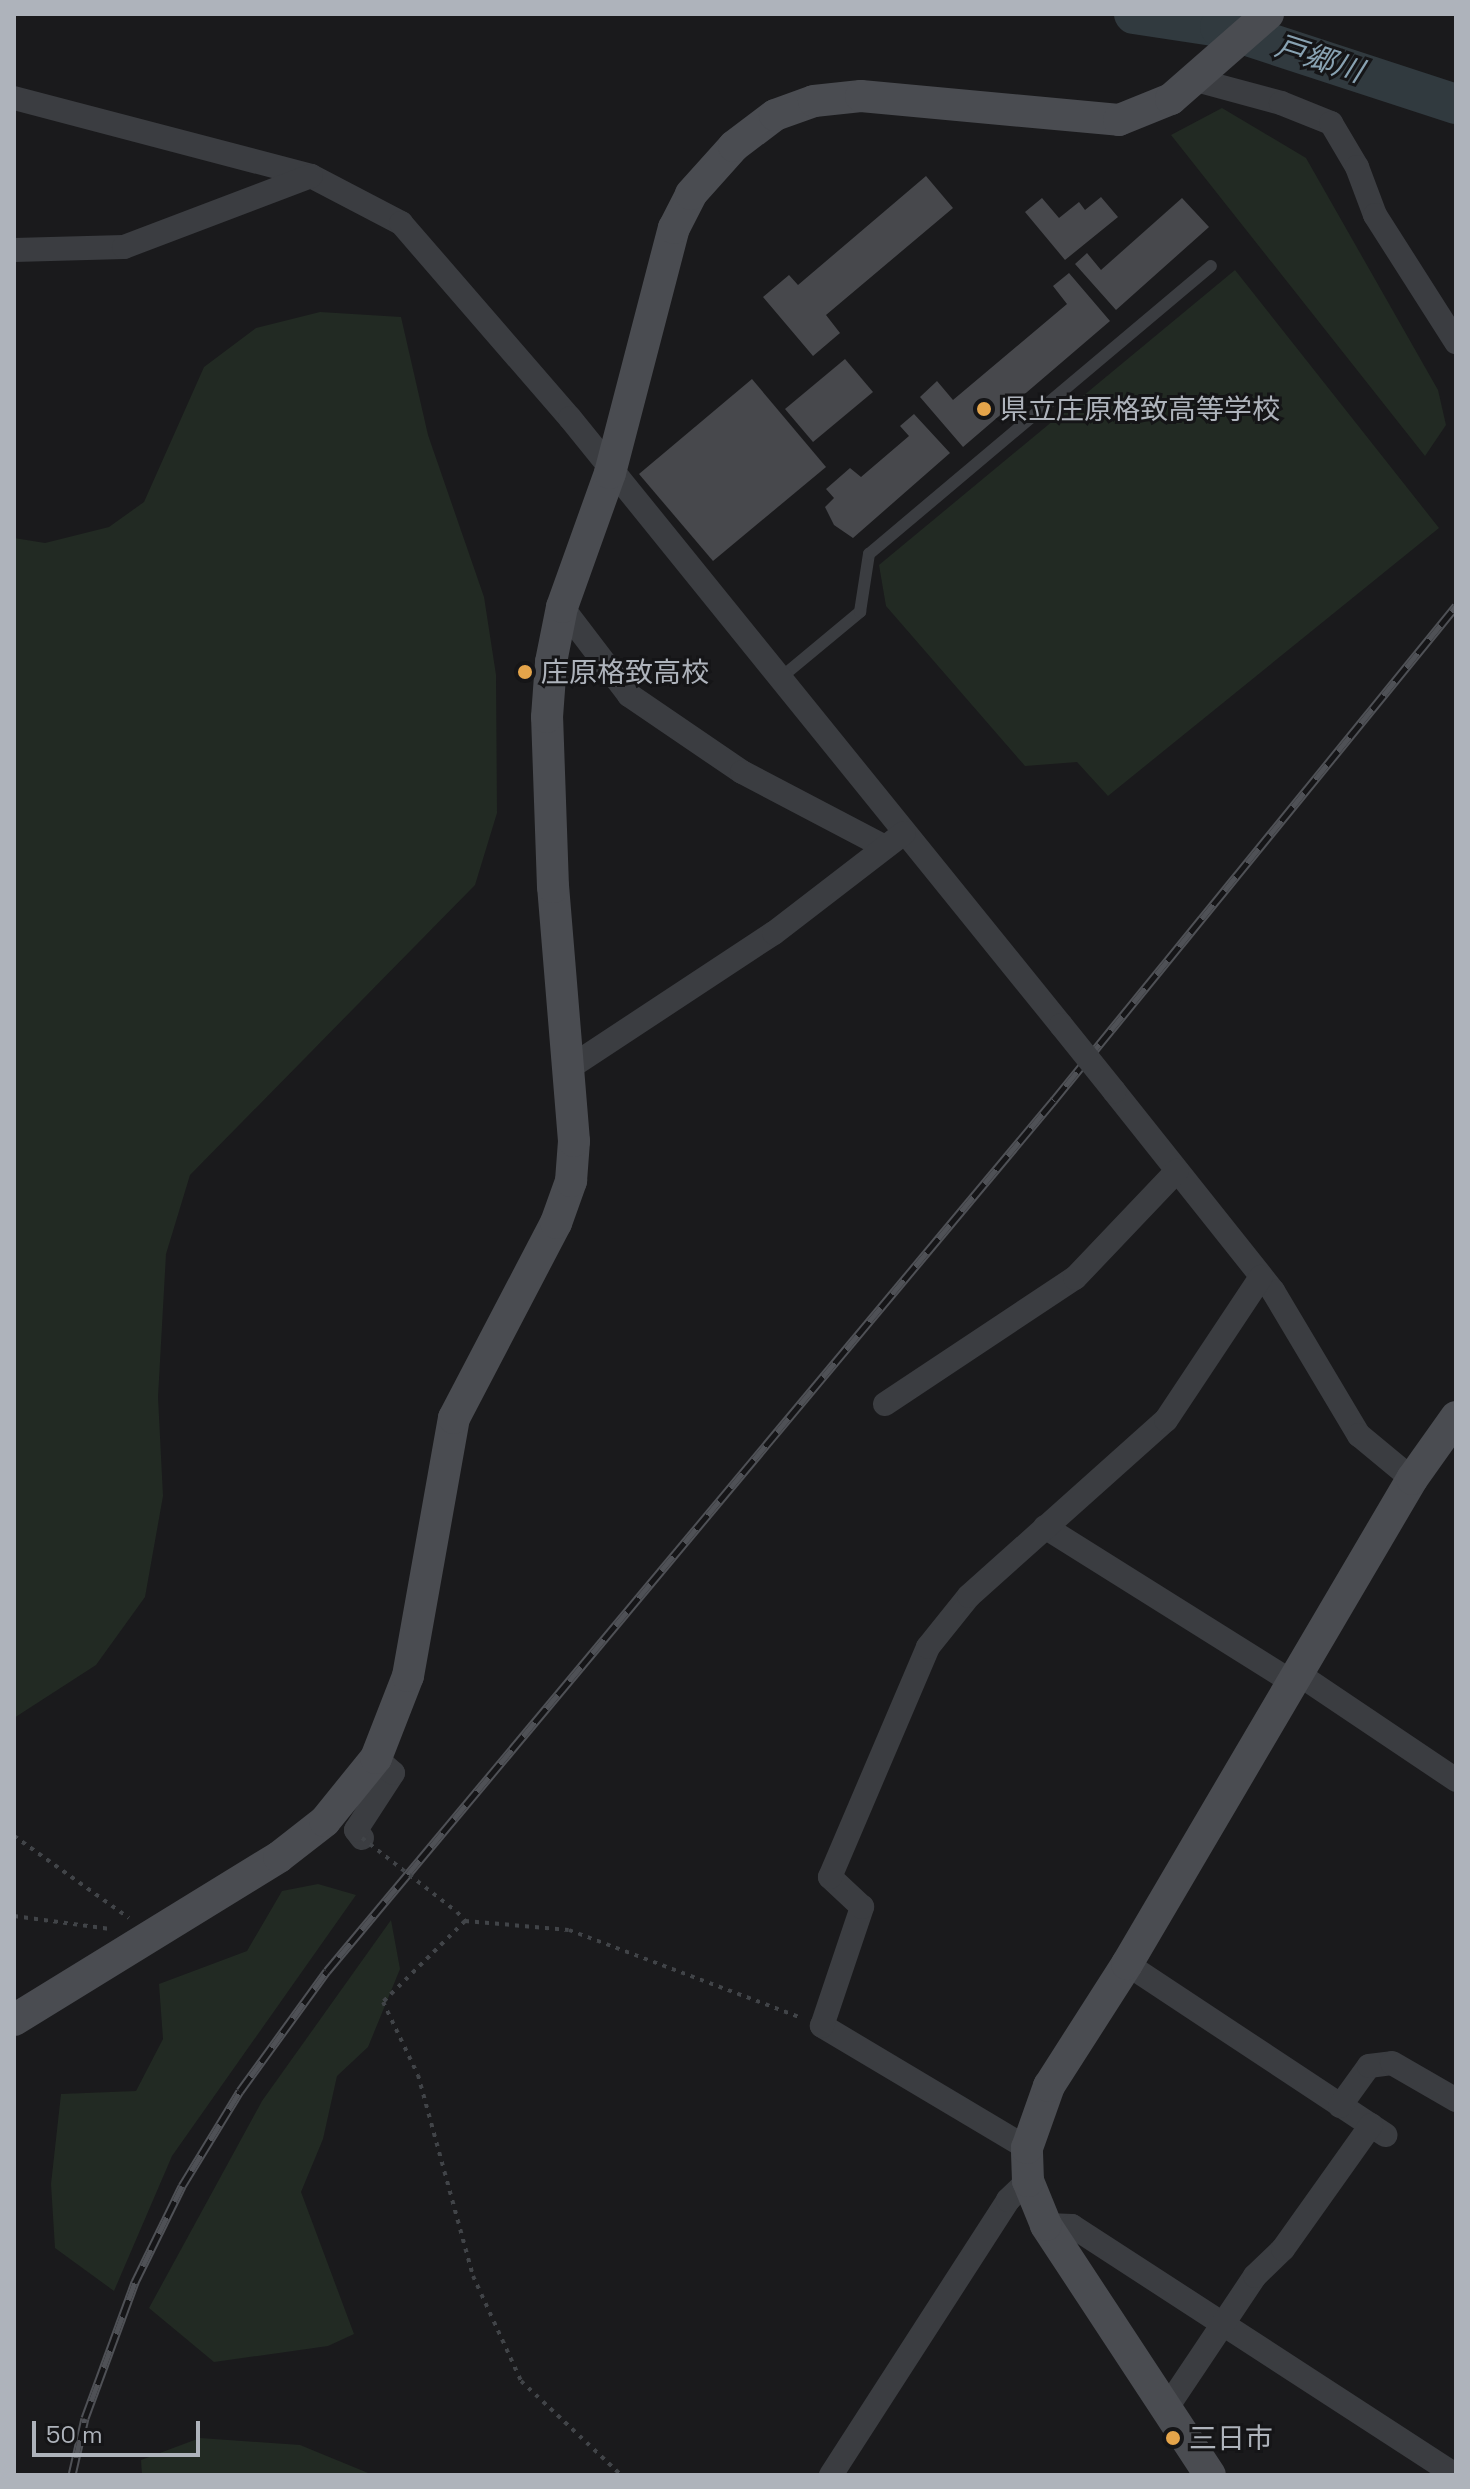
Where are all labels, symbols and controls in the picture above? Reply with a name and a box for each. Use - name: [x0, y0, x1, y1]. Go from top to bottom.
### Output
- water label: 戸郷川: [1271, 28, 1367, 90]
- place label: 県立庄原格致高等学校: [1000, 392, 1280, 426]
- marker: 県立庄原格致高等学校: [975, 400, 993, 418]
- place label: 庄原格致高校: [541, 655, 709, 689]
- marker: 庄原格致高校: [516, 663, 534, 681]
- scale bar: [36, 2405, 204, 2455]
- text: 50 m: [46, 2419, 103, 2450]
- place label: 三日市: [1189, 2421, 1273, 2455]
- marker: 三日市: [1164, 2429, 1182, 2447]

